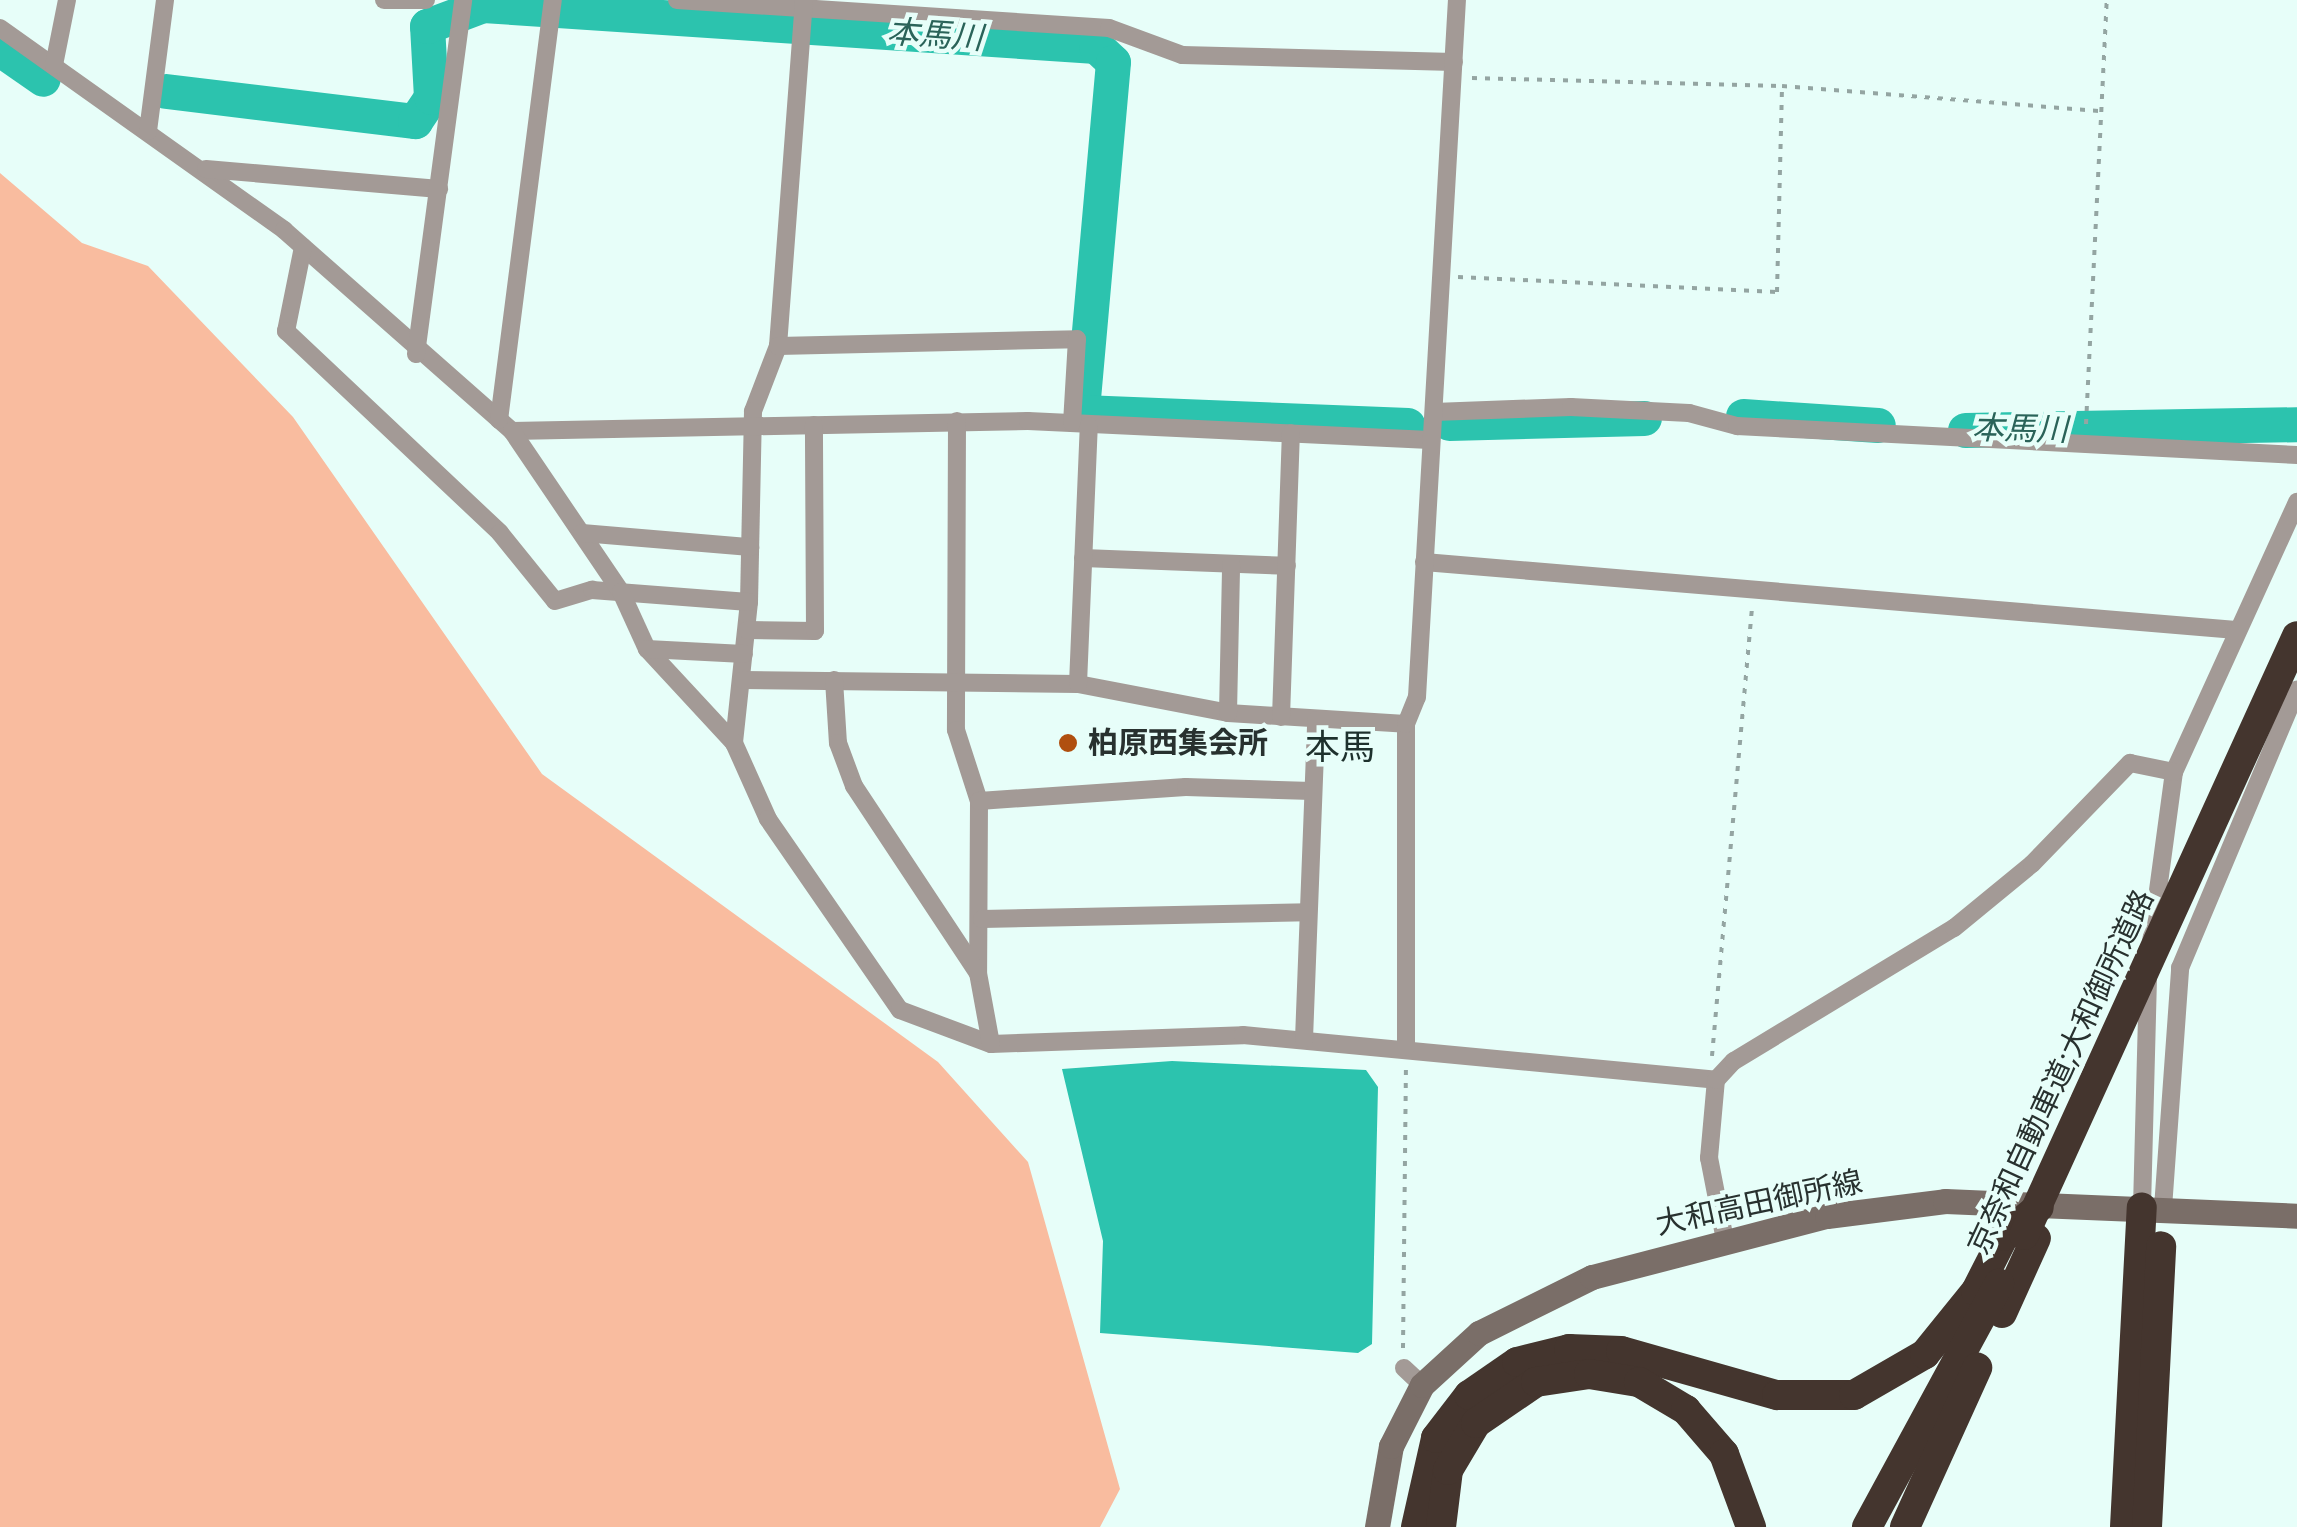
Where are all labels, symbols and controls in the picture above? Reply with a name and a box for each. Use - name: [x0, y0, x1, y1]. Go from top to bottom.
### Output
- water label: 本馬川: [886, 12, 984, 58]
- water label: 本馬川: [1972, 409, 2068, 449]
- place label: 柏原西集会所: [1088, 725, 1268, 761]
- district label: 本馬: [1305, 726, 1375, 768]
- marker: 柏原西集会所: [1057, 732, 1079, 754]
- street label: 京奈和自動車道;大和御所道路: [1961, 884, 2161, 1260]
- street label: 大和高田御所線: [1653, 1164, 1865, 1242]

